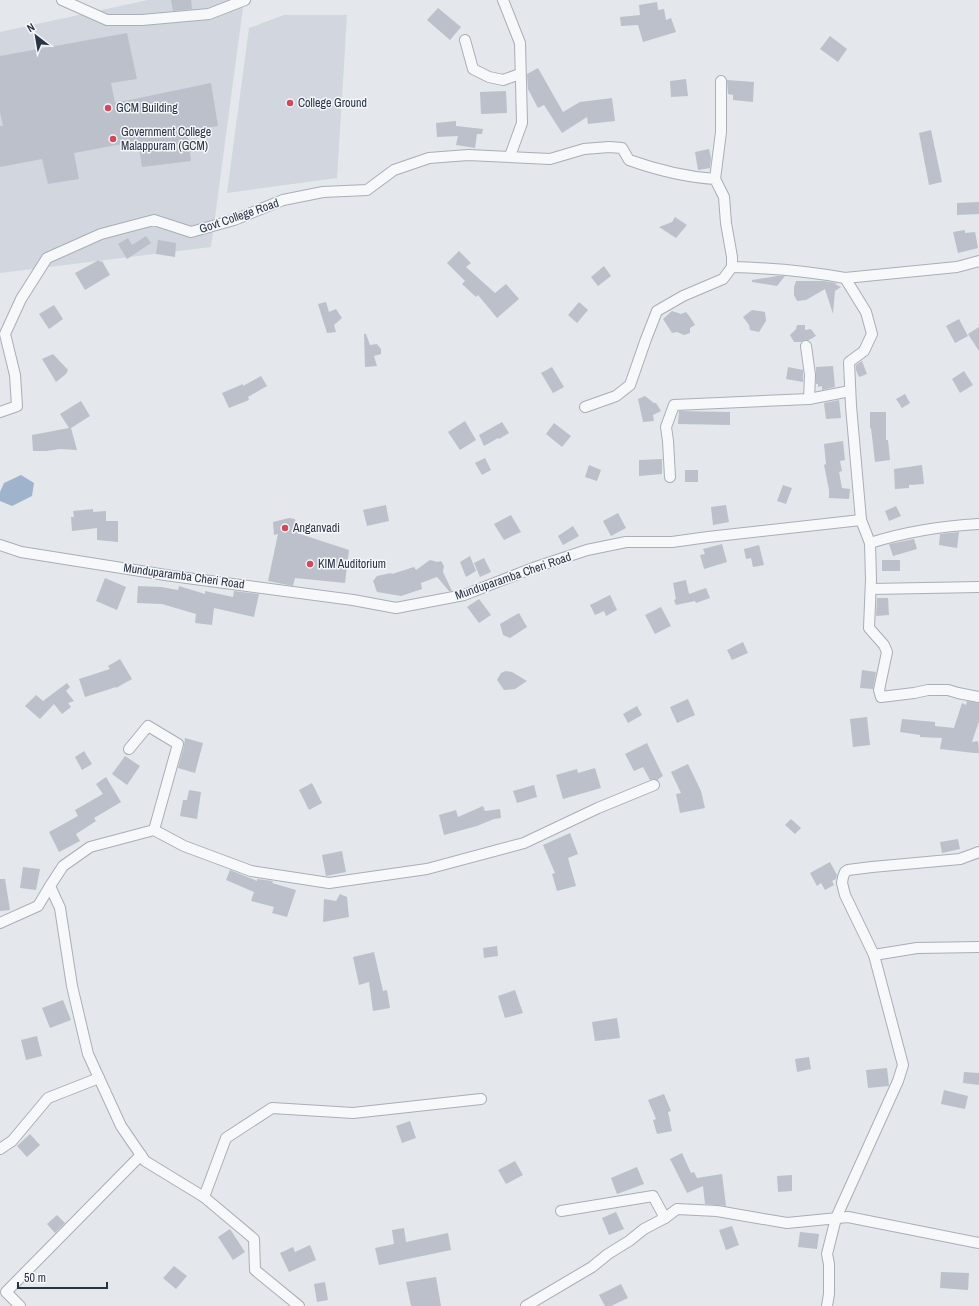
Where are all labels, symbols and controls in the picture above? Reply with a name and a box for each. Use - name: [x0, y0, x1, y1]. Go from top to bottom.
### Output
- north arrow: [16, 16, 56, 56]
- text: N: [24, 20, 37, 35]
- place label: College Ground: [298, 95, 367, 111]
- marker: College Ground: [285, 98, 295, 108]
- place label: GCM Building: [116, 100, 178, 116]
- marker: GCM Building: [103, 103, 113, 113]
- place label: Government College Malappuram (GCM): [121, 124, 211, 154]
- marker: Government College Malappuram (GCM): [108, 134, 118, 144]
- street label: Govt College Road: [197, 195, 281, 237]
- place label: Anganvadi: [292, 520, 340, 536]
- marker: Anganvadi: [280, 523, 290, 533]
- street label: Munduparamba Cheri Road: [453, 549, 573, 603]
- place label: KIM Auditorium: [318, 556, 386, 572]
- marker: KIM Auditorium: [305, 559, 315, 569]
- street label: Munduparamba Cheri Road: [122, 560, 246, 592]
- scale bar: [18, 1264, 107, 1290]
- text: 50 m: [24, 1270, 46, 1286]

